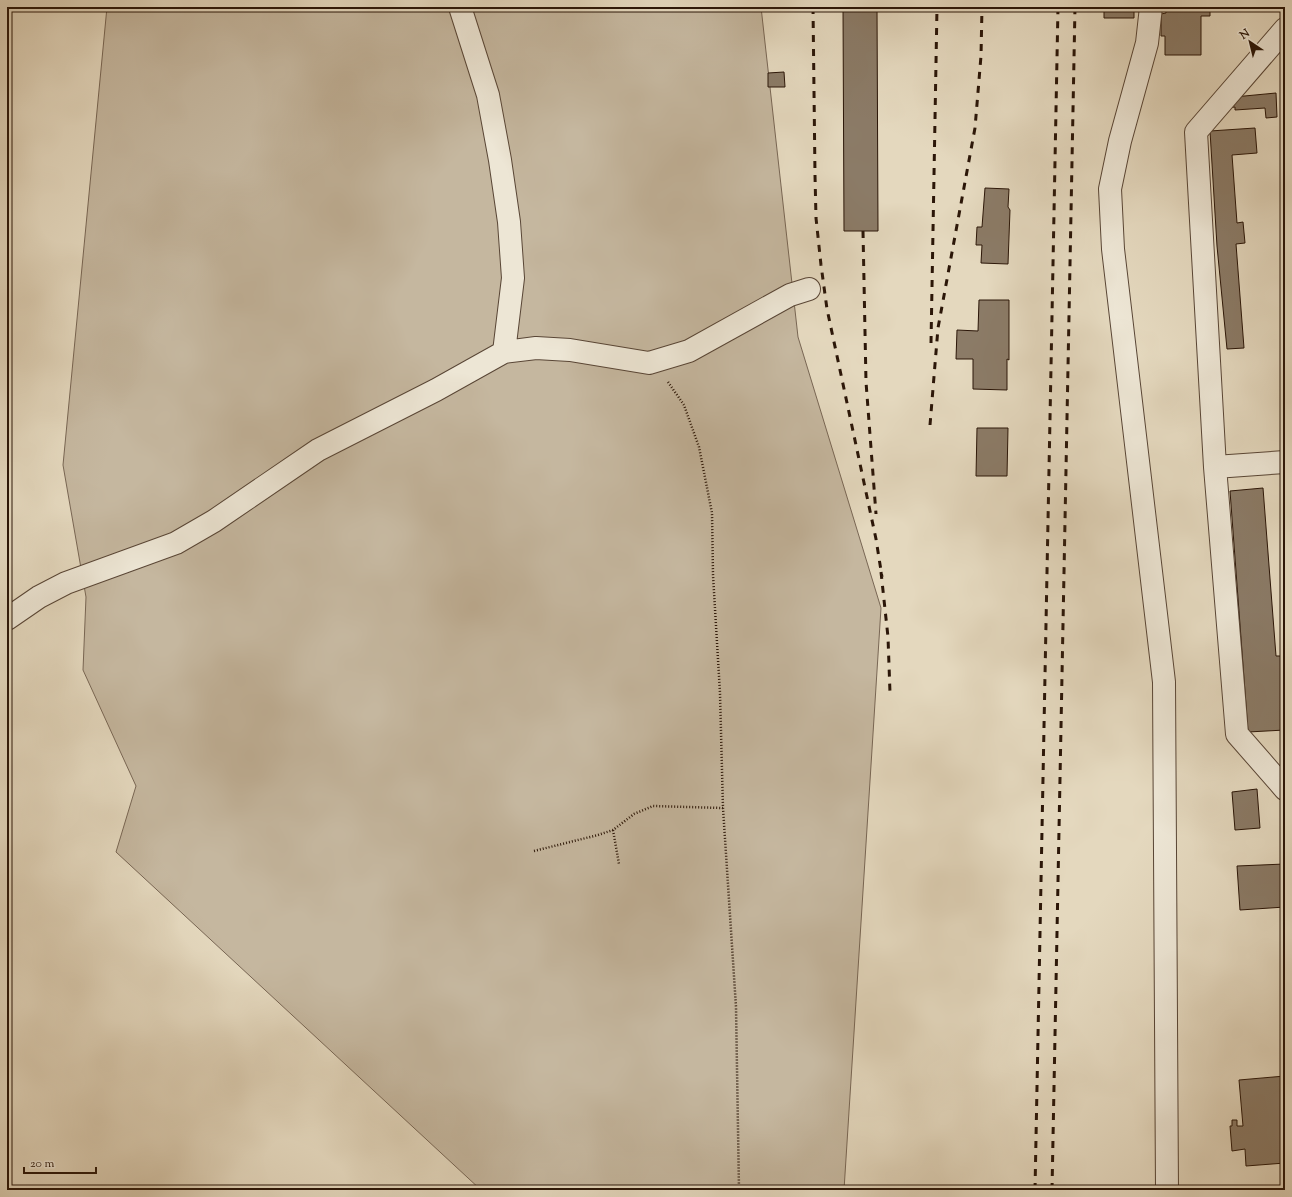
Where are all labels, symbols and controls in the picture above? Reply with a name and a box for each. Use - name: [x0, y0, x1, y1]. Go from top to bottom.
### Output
- north arrow: [1230, 22, 1270, 62]
- text: N: [1236, 25, 1253, 44]
- scale bar: [24, 1149, 96, 1175]
- text: 20 m: [30, 1155, 55, 1173]

